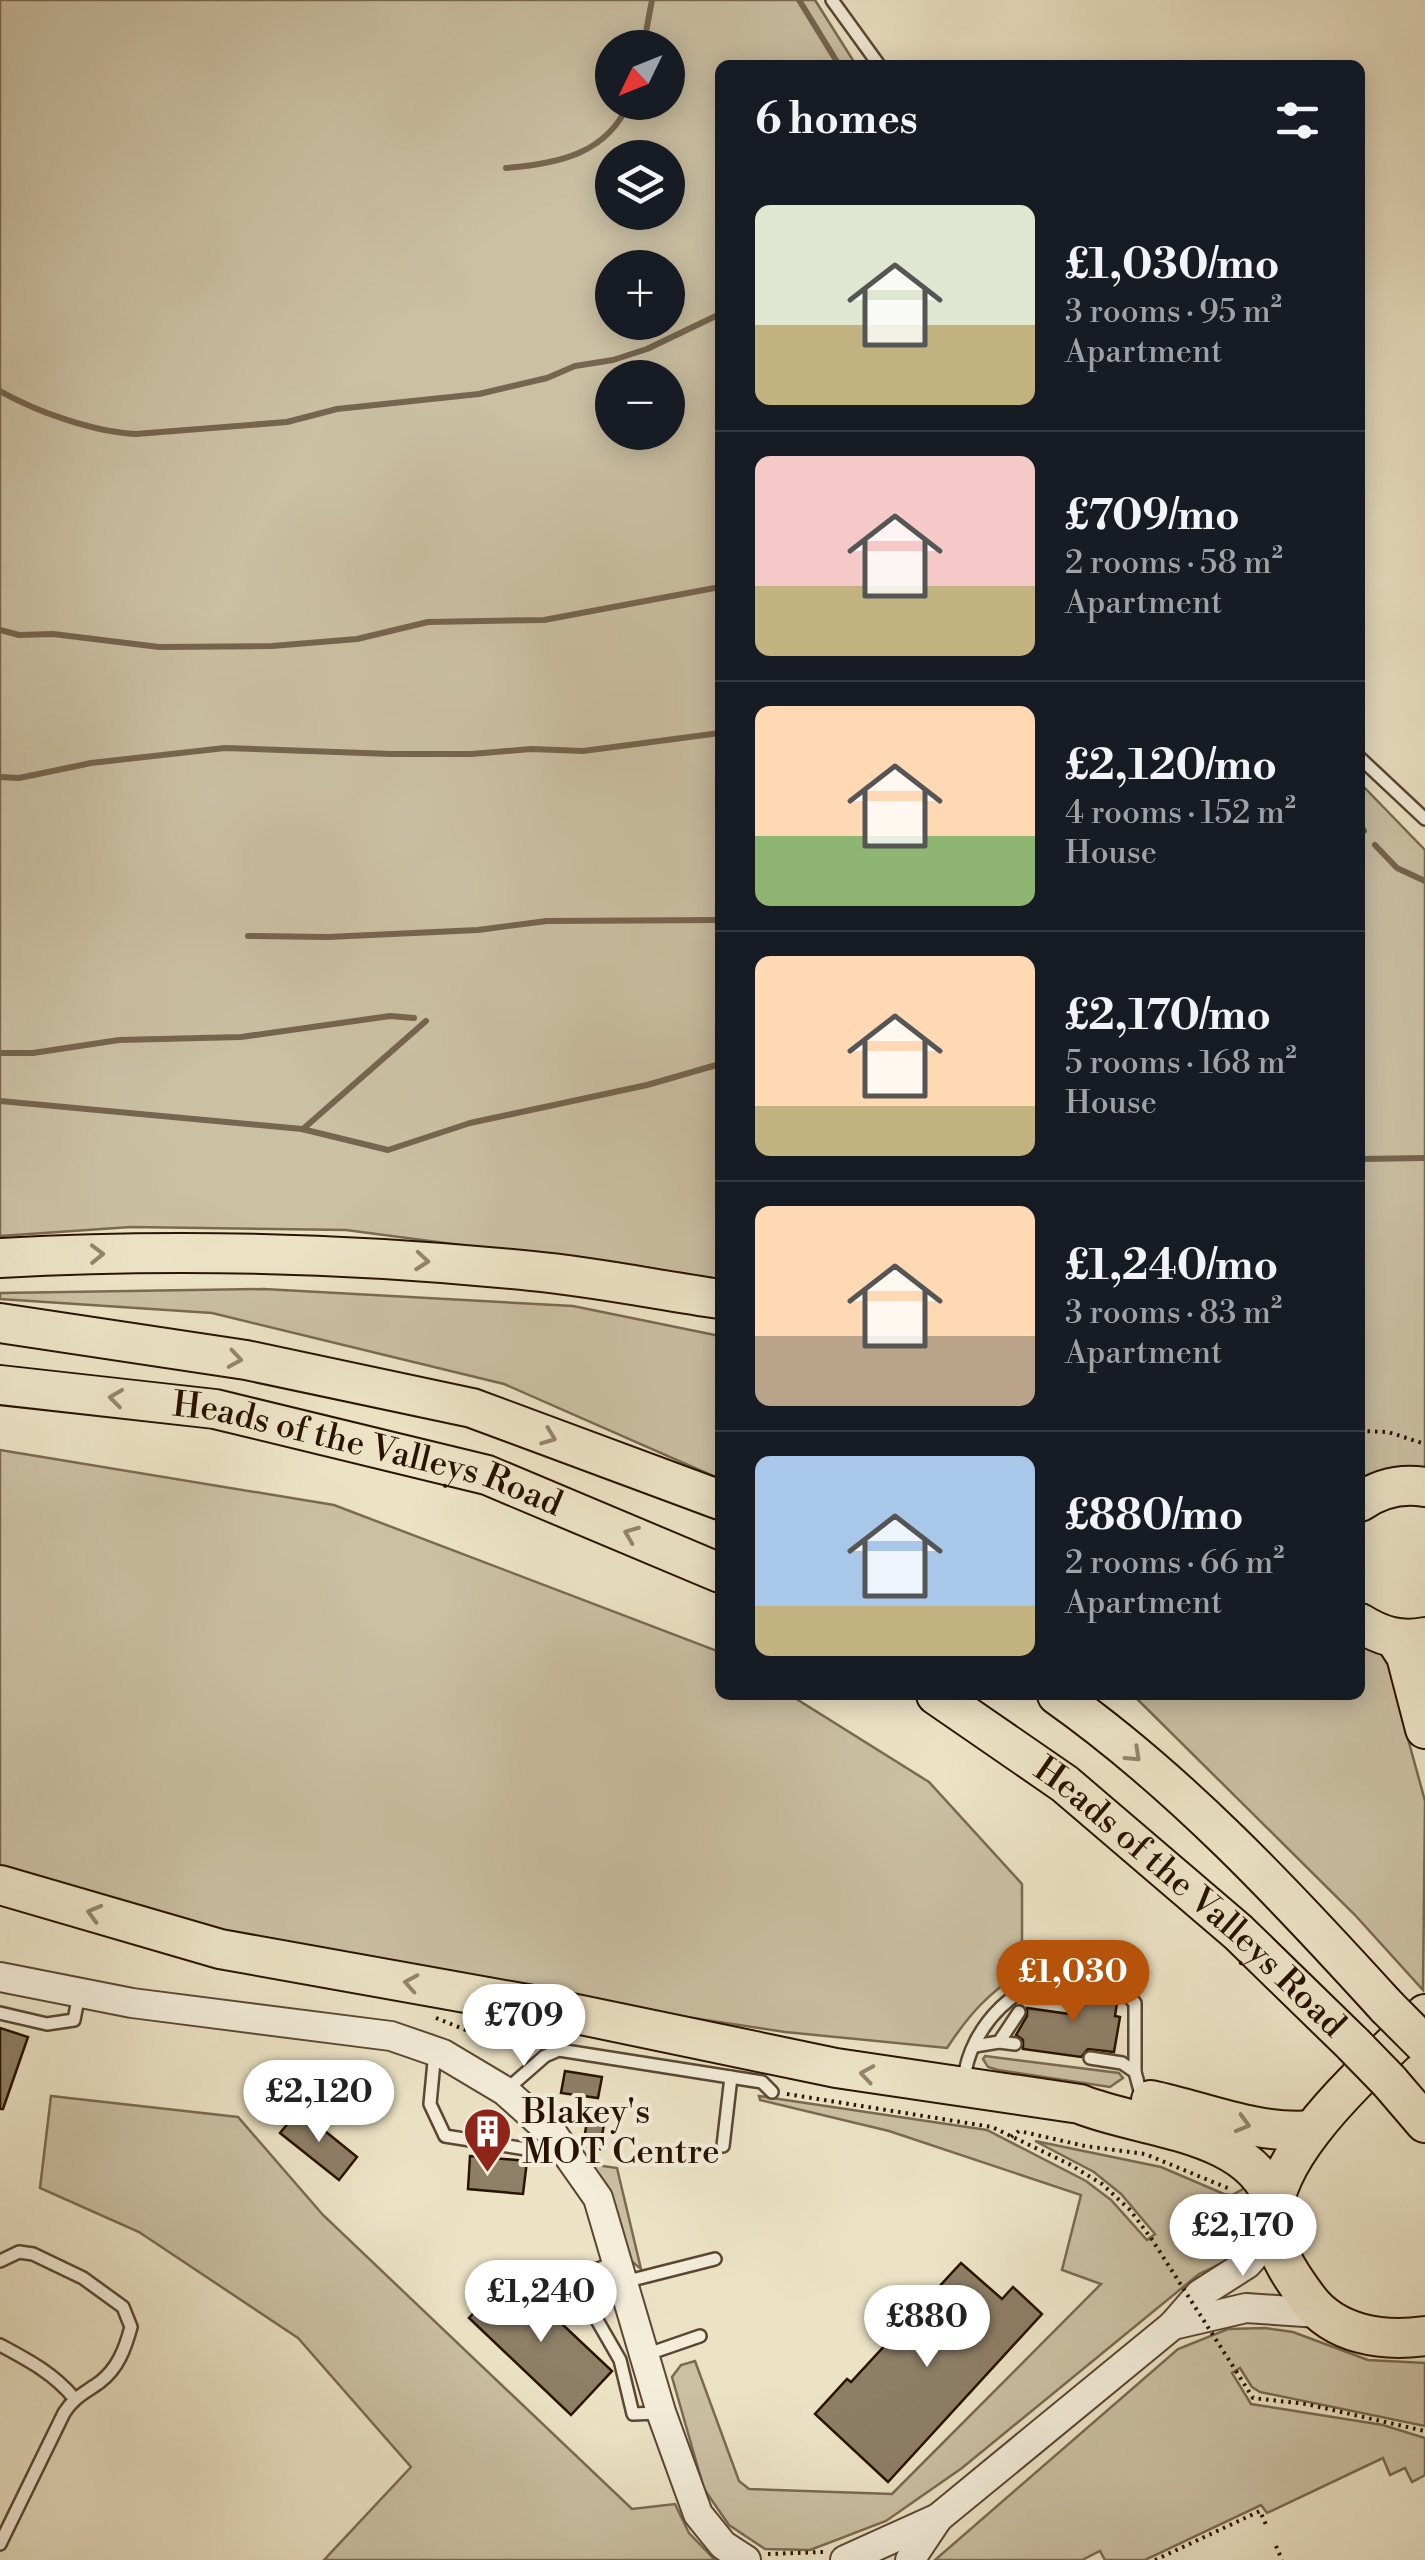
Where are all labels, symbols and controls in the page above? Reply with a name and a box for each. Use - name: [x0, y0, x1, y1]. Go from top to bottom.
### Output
- north arrow: [595, 30, 685, 120]
- map controls: [595, 30, 685, 450]
- icon: filters: [1270, 93, 1325, 148]
- text: 6 homes: [755, 94, 918, 147]
- button: layers: [595, 140, 685, 230]
- text: £1,030/mo: [1065, 239, 1279, 292]
- icon: home: [835, 245, 955, 365]
- button: +: [595, 250, 685, 340]
- text: 3 rooms · 95 m²: [1065, 292, 1282, 332]
- text: Apartment: [1065, 332, 1222, 372]
- button: −: [595, 360, 685, 450]
- text: £709/mo: [1065, 490, 1240, 543]
- icon: home: [835, 496, 955, 616]
- text: 2 rooms · 58 m²: [1065, 543, 1283, 583]
- text: Apartment: [1065, 583, 1222, 623]
- text: £2,120/mo: [1065, 740, 1277, 793]
- icon: home: [835, 746, 955, 866]
- text: 4 rooms · 152 m²: [1065, 793, 1296, 833]
- text: House: [1065, 833, 1157, 873]
- text: £2,170/mo: [1065, 990, 1271, 1043]
- icon: home: [835, 996, 955, 1116]
- text: 5 rooms · 168 m²: [1065, 1043, 1297, 1083]
- text: House: [1065, 1083, 1157, 1123]
- text: £1,240/mo: [1065, 1240, 1278, 1293]
- one-way arrow: [90, 1244, 106, 1265]
- icon: home: [835, 1246, 955, 1366]
- one-way arrow: [415, 1250, 431, 1272]
- text: 3 rooms · 83 m²: [1065, 1293, 1282, 1333]
- text: Apartment: [1065, 1333, 1222, 1373]
- one-way arrow: [226, 1348, 243, 1369]
- street label: Heads of the Valleys Road: [170, 1383, 569, 1526]
- one-way arrow: [107, 1388, 123, 1409]
- one-way arrow: [540, 1425, 557, 1446]
- text: £880/mo: [1065, 1490, 1243, 1543]
- icon: home: [835, 1496, 955, 1616]
- one-way arrow: [623, 1526, 641, 1546]
- text: 2 rooms · 66 m²: [1065, 1543, 1284, 1583]
- text: Apartment: [1065, 1583, 1222, 1623]
- one-way arrow: [1122, 1743, 1141, 1761]
- street label: Heads of the Valleys Road: [1026, 1748, 1355, 2046]
- one-way arrow: [86, 1904, 103, 1925]
- pin: £1,030: [992, 1940, 1154, 2025]
- text: £1,030: [1018, 1952, 1128, 1992]
- one-way arrow: [403, 1973, 419, 1994]
- pin: £709: [465, 1984, 583, 2069]
- text: £709: [484, 1996, 564, 2036]
- pin: £2,120: [238, 2060, 400, 2145]
- one-way arrow: [859, 2064, 875, 2085]
- text: £2,120: [265, 2072, 373, 2112]
- place label: Blakey's MOT Centre: [521, 2091, 720, 2174]
- building icon: Blakey's MOT Centre: [461, 2106, 513, 2174]
- one-way arrow: [1234, 2112, 1251, 2133]
- pin: £2,170: [1162, 2194, 1324, 2279]
- text: £2,170: [1192, 2206, 1294, 2246]
- pin: £1,240: [460, 2260, 622, 2345]
- text: £1,240: [487, 2272, 595, 2312]
- pin: £880: [868, 2285, 986, 2370]
- text: £880: [886, 2297, 968, 2337]

